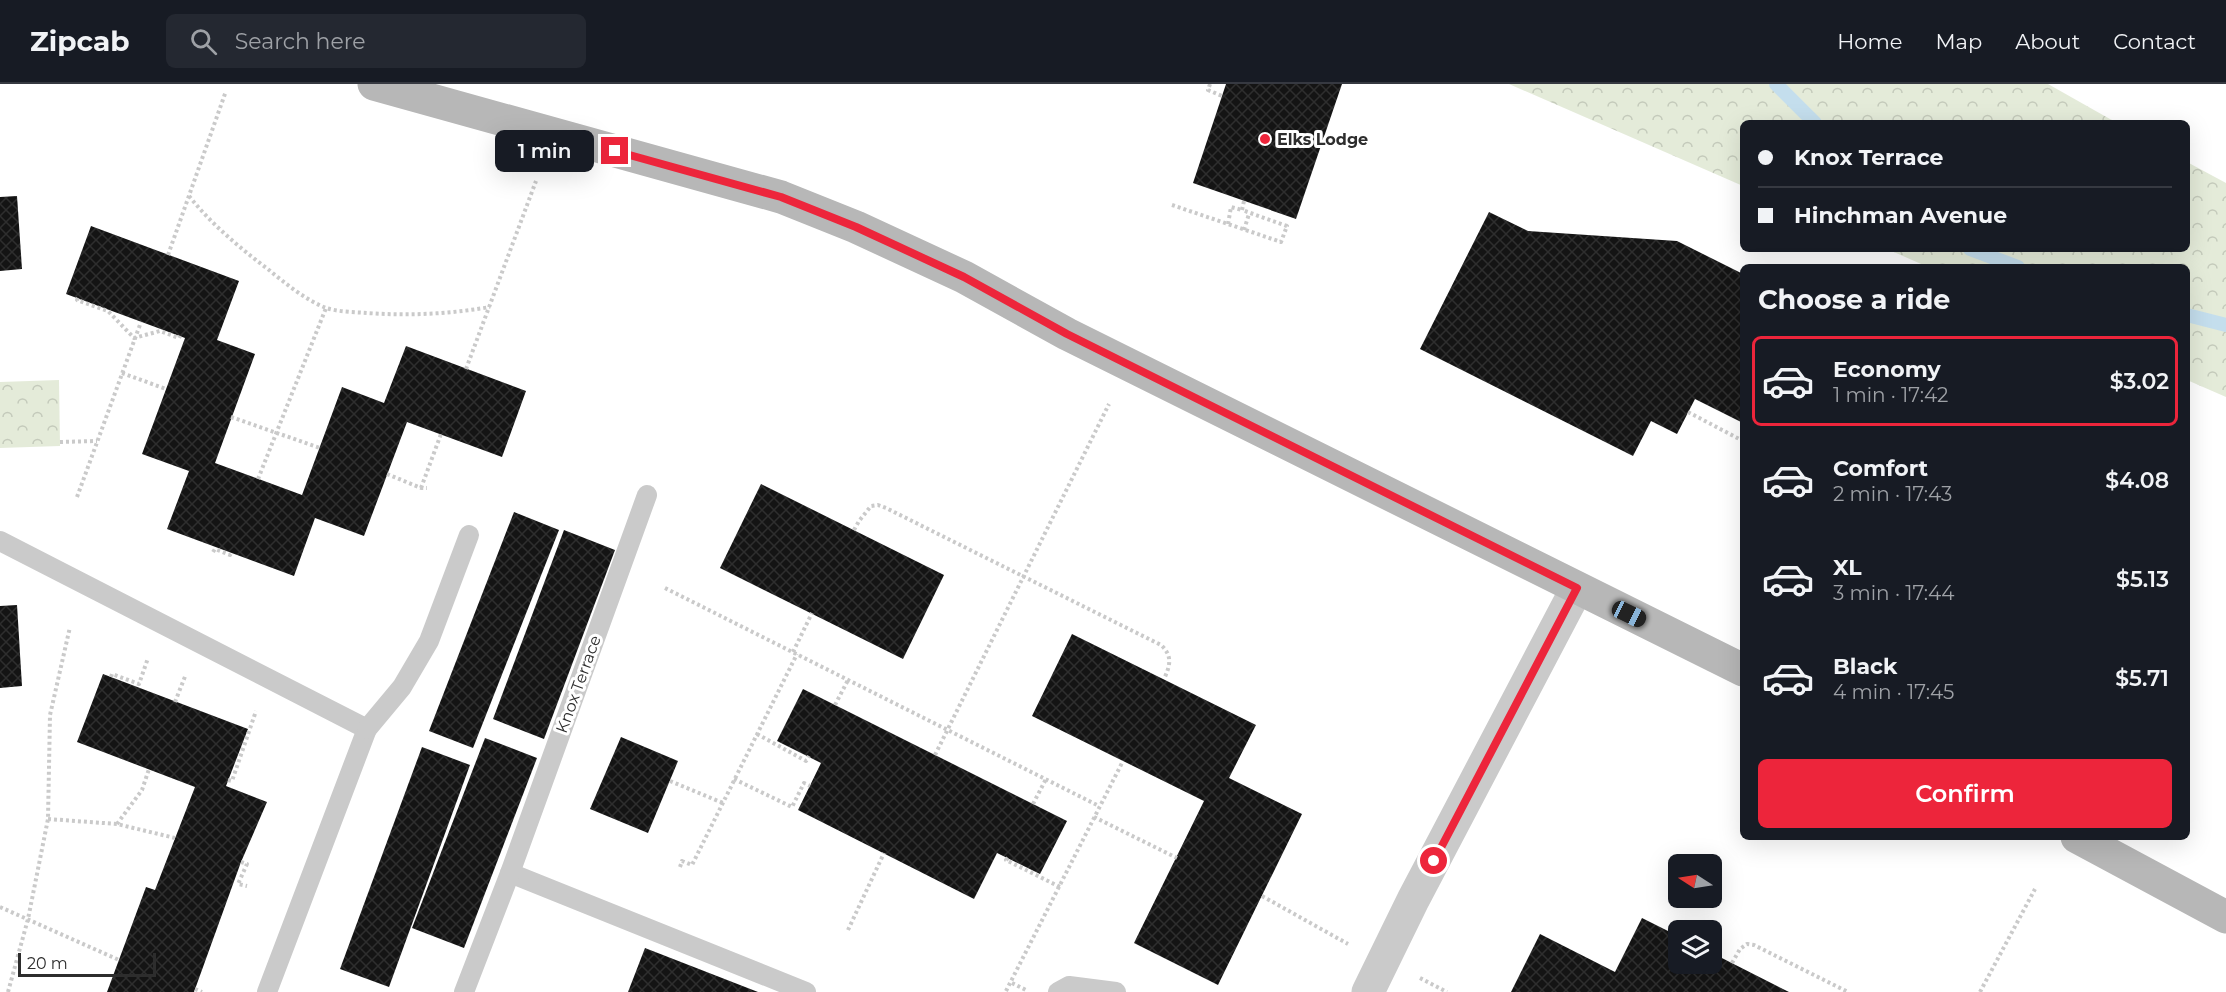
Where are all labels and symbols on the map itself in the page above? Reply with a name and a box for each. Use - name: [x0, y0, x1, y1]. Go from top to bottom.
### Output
- callout: 1 min: [495, 130, 594, 172]
- place label: Elks Lodge: [1277, 130, 1368, 149]
- marker: Elks Lodge: [1258, 132, 1272, 146]
- route end: [601, 137, 628, 164]
- car: [1609, 598, 1649, 630]
- street label: Knox Terrace: [552, 633, 605, 736]
- route start: [1420, 847, 1447, 874]
- north arrow: [1668, 854, 1722, 908]
- scale bar: [18, 950, 156, 978]

